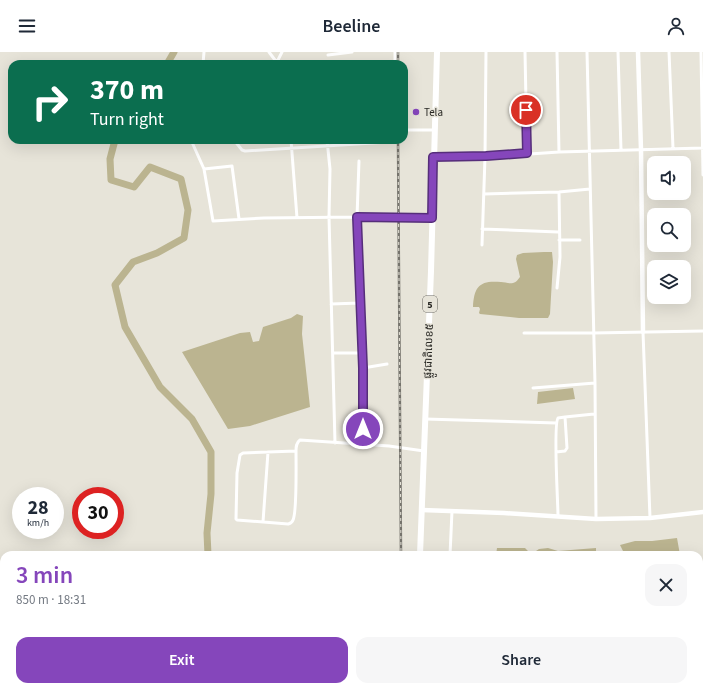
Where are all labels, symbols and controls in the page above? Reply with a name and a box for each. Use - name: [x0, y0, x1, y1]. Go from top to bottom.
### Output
- text: Beeline: [323, 14, 380, 39]
- icon: menu: [16, 15, 38, 37]
- icon: person: [665, 15, 687, 37]
- text: 370 m: [90, 70, 164, 110]
- icon: right: [24, 76, 76, 128]
- pin: [509, 93, 543, 127]
- icon: arrive: [515, 99, 537, 121]
- place label: Tela: [424, 105, 443, 120]
- text: Turn right: [90, 107, 164, 132]
- marker: Tela: [411, 107, 421, 117]
- map controls: [647, 156, 691, 304]
- button: sound: [647, 156, 691, 200]
- button: search: [647, 208, 691, 252]
- button: layers: [647, 260, 691, 304]
- road number: 5: [423, 296, 437, 312]
- street label: ផ្លូវជាតិលេខ៥: [420, 323, 439, 379]
- position arrow: [342, 408, 384, 450]
- speed limit sign: 30: [72, 487, 124, 539]
- text: 28: [27, 494, 49, 522]
- text: km/h: [27, 516, 49, 530]
- text: 3 min: [16, 558, 73, 593]
- button: close: [645, 564, 687, 606]
- text: 850 m · 18:31: [16, 591, 86, 609]
- button: Exit: [16, 637, 348, 683]
- button: Share: [356, 637, 687, 683]

